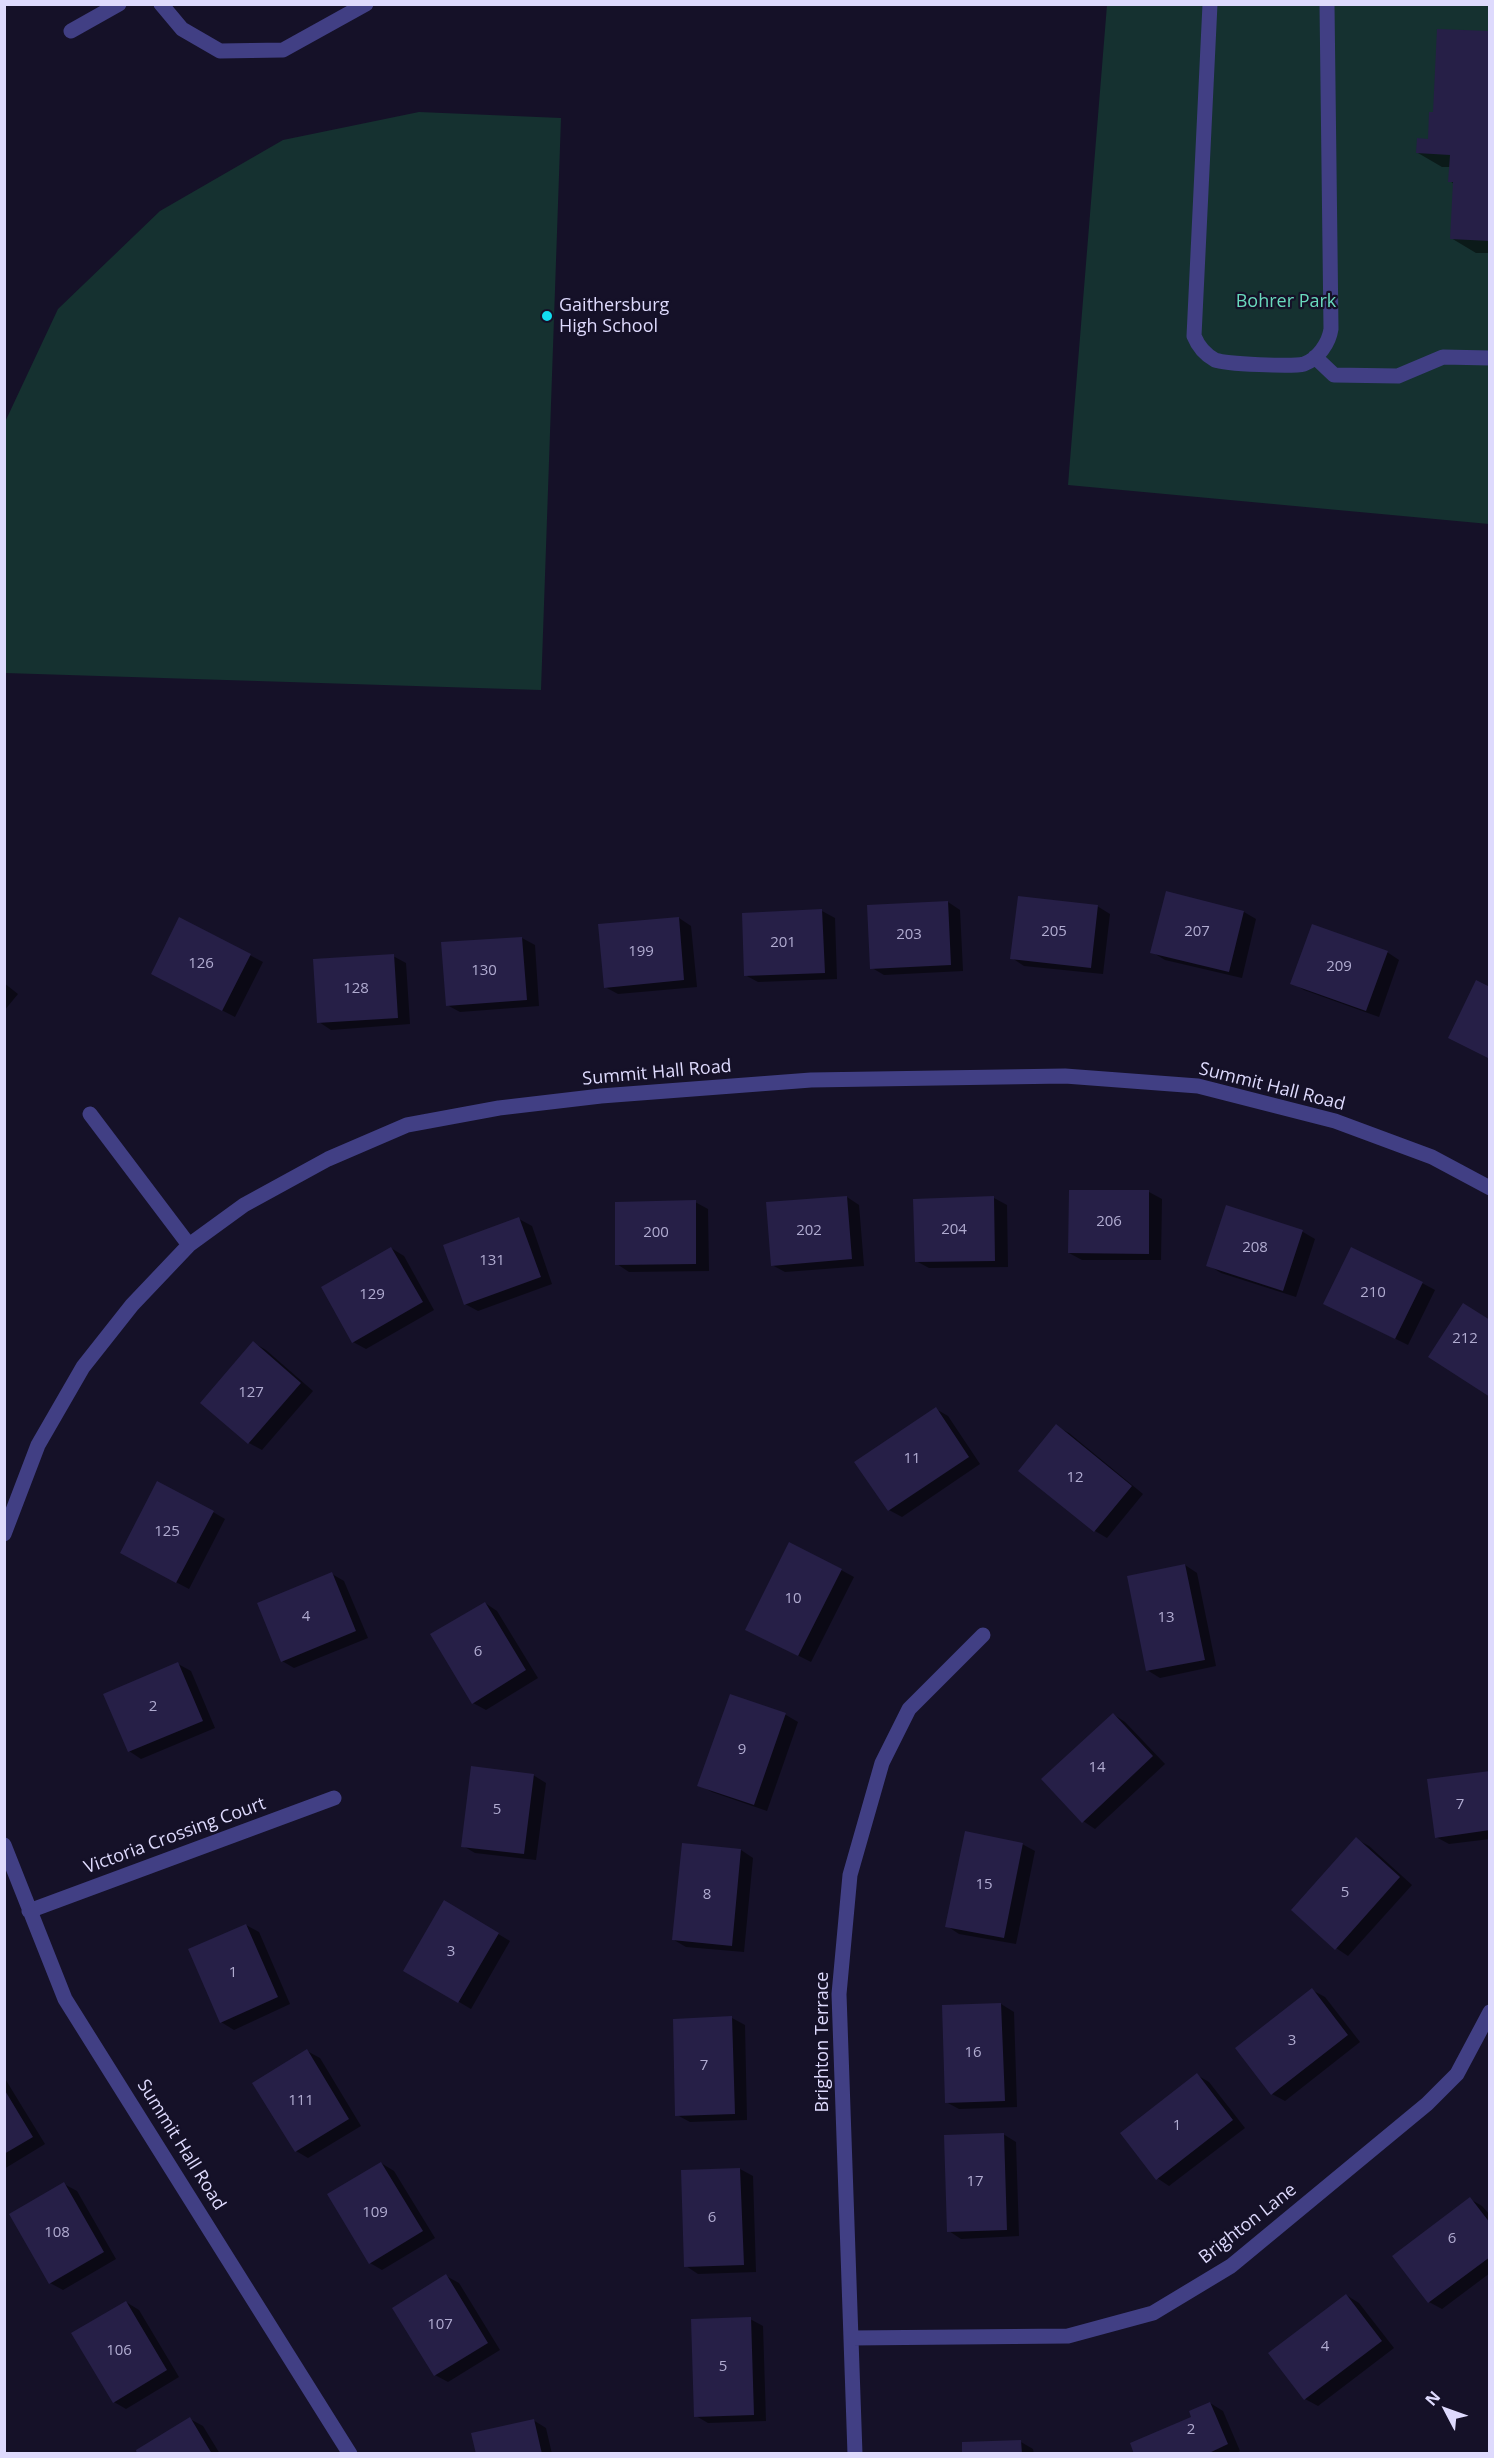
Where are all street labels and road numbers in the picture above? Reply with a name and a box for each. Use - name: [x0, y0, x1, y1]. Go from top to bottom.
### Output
- street label: Summit Hall Road: [581, 1056, 733, 1090]
- street label: Summit Hall Road: [1197, 1058, 1347, 1116]
- street label: Victoria Crossing Court: [81, 1793, 269, 1879]
- street label: Brighton Terrace: [812, 1972, 834, 2112]
- street label: Summit Hall Road: [132, 2076, 230, 2214]
- street label: Brighton Lane: [1195, 2179, 1301, 2269]

